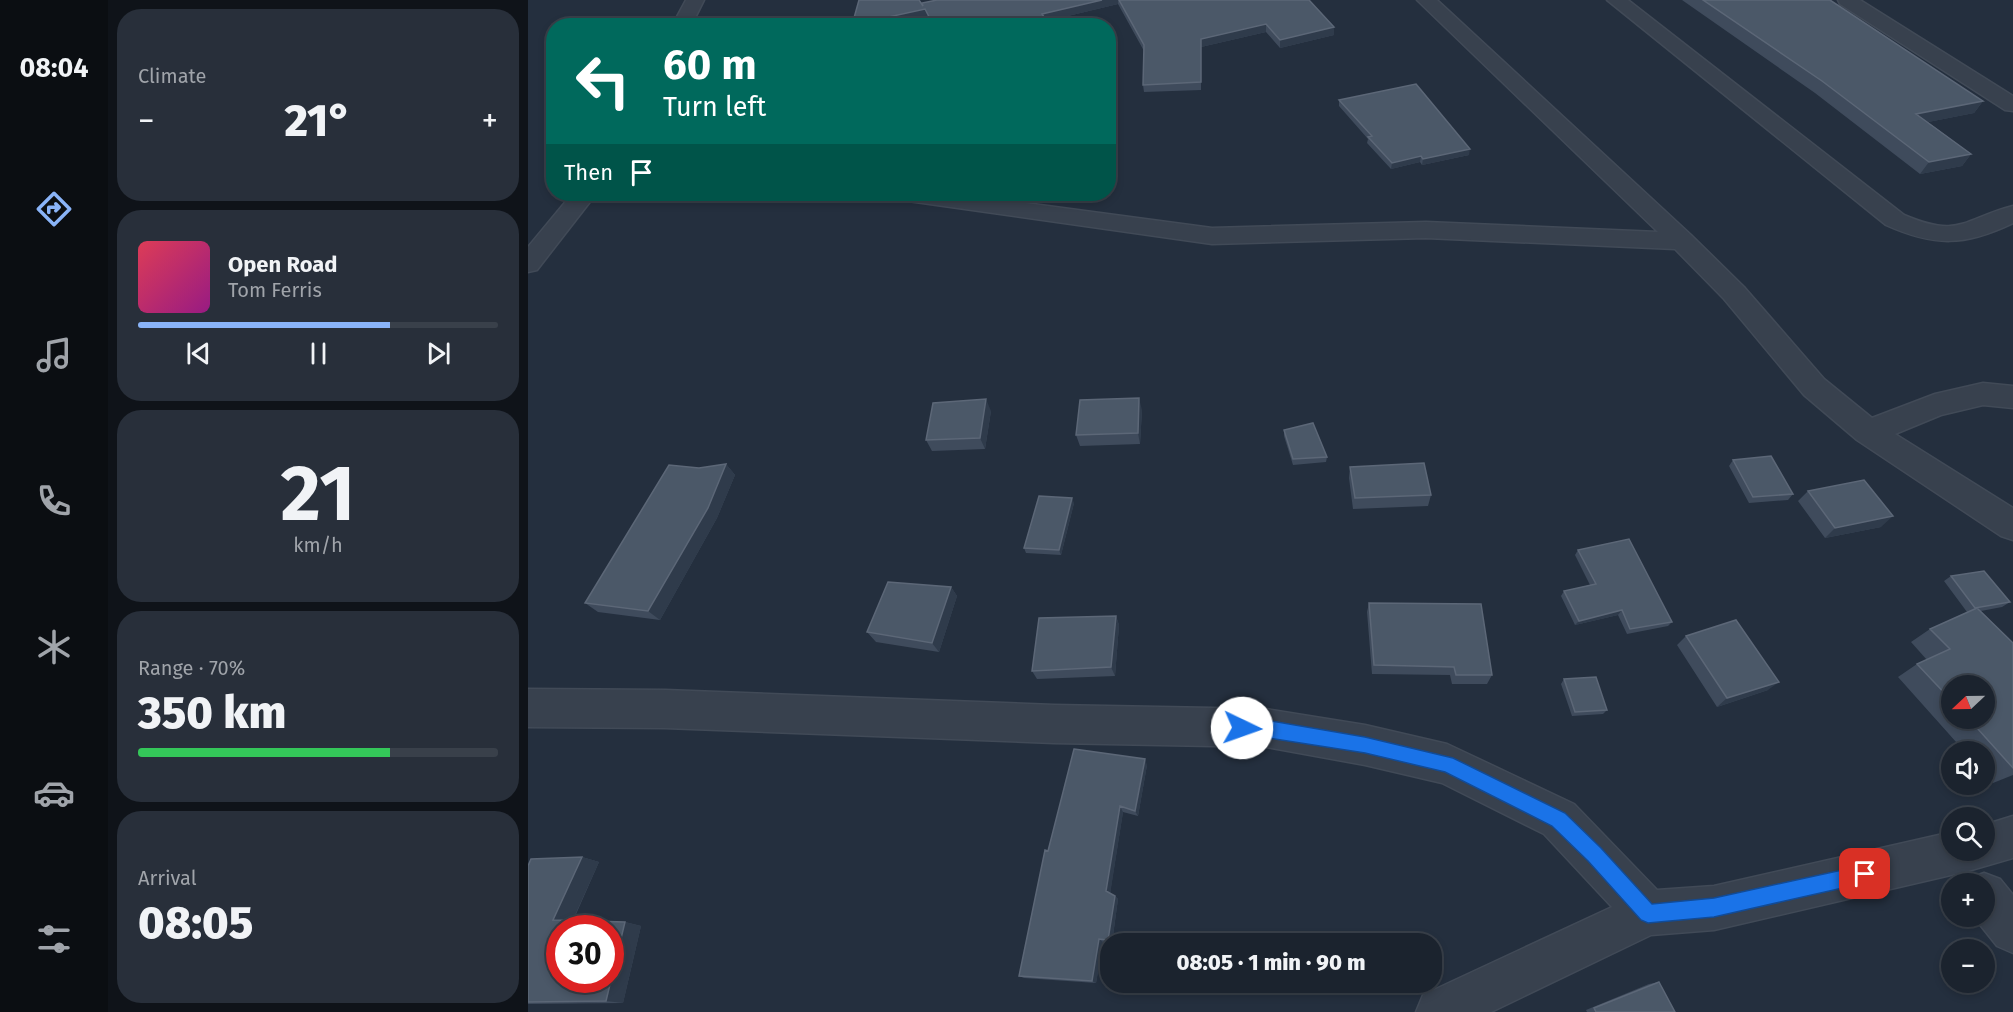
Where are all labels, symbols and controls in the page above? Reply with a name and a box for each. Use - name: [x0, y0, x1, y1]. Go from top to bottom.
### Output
- text: 60 m: [663, 40, 757, 90]
- icon: left: [564, 42, 642, 120]
- text: 08:04: [19, 52, 89, 84]
- text: Climate: [138, 64, 206, 88]
- text: Turn left: [663, 91, 766, 123]
- text: 21°: [284, 94, 352, 148]
- text: −: [138, 101, 155, 141]
- text: +: [482, 101, 498, 141]
- icon: arrive: [625, 156, 658, 189]
- text: Then: [564, 159, 613, 186]
- icon: directions: [33, 188, 75, 230]
- text: Open Road: [228, 251, 338, 278]
- text: Tom Ferris: [228, 278, 322, 302]
- icon: music: [33, 334, 75, 376]
- icon: previous: [182, 337, 215, 370]
- icon: pause: [302, 337, 335, 370]
- icon: next: [422, 337, 455, 370]
- text: 21: [281, 447, 355, 541]
- icon: phone: [33, 480, 75, 522]
- text: km/h: [293, 533, 343, 557]
- icon: climate: [33, 626, 75, 668]
- text: Range · 70%: [138, 656, 245, 680]
- north arrow: [1941, 675, 1995, 729]
- map controls: [1941, 675, 1995, 993]
- text: 350 km: [138, 686, 286, 740]
- position arrow: [1210, 696, 1274, 760]
- button: sound: [1941, 741, 1995, 795]
- icon: car: [33, 772, 75, 814]
- button: search: [1941, 807, 1995, 861]
- pin: [1839, 848, 1890, 899]
- icon: arrive: [1848, 857, 1881, 890]
- text: Arrival: [138, 866, 197, 890]
- button: +: [1941, 873, 1995, 927]
- text: 08:05: [138, 896, 253, 950]
- speed limit sign: 30: [546, 915, 624, 993]
- icon: filters: [33, 918, 75, 960]
- button: −: [1941, 939, 1995, 993]
- text: 08:05 · 1 min · 90 m: [1177, 949, 1365, 976]

